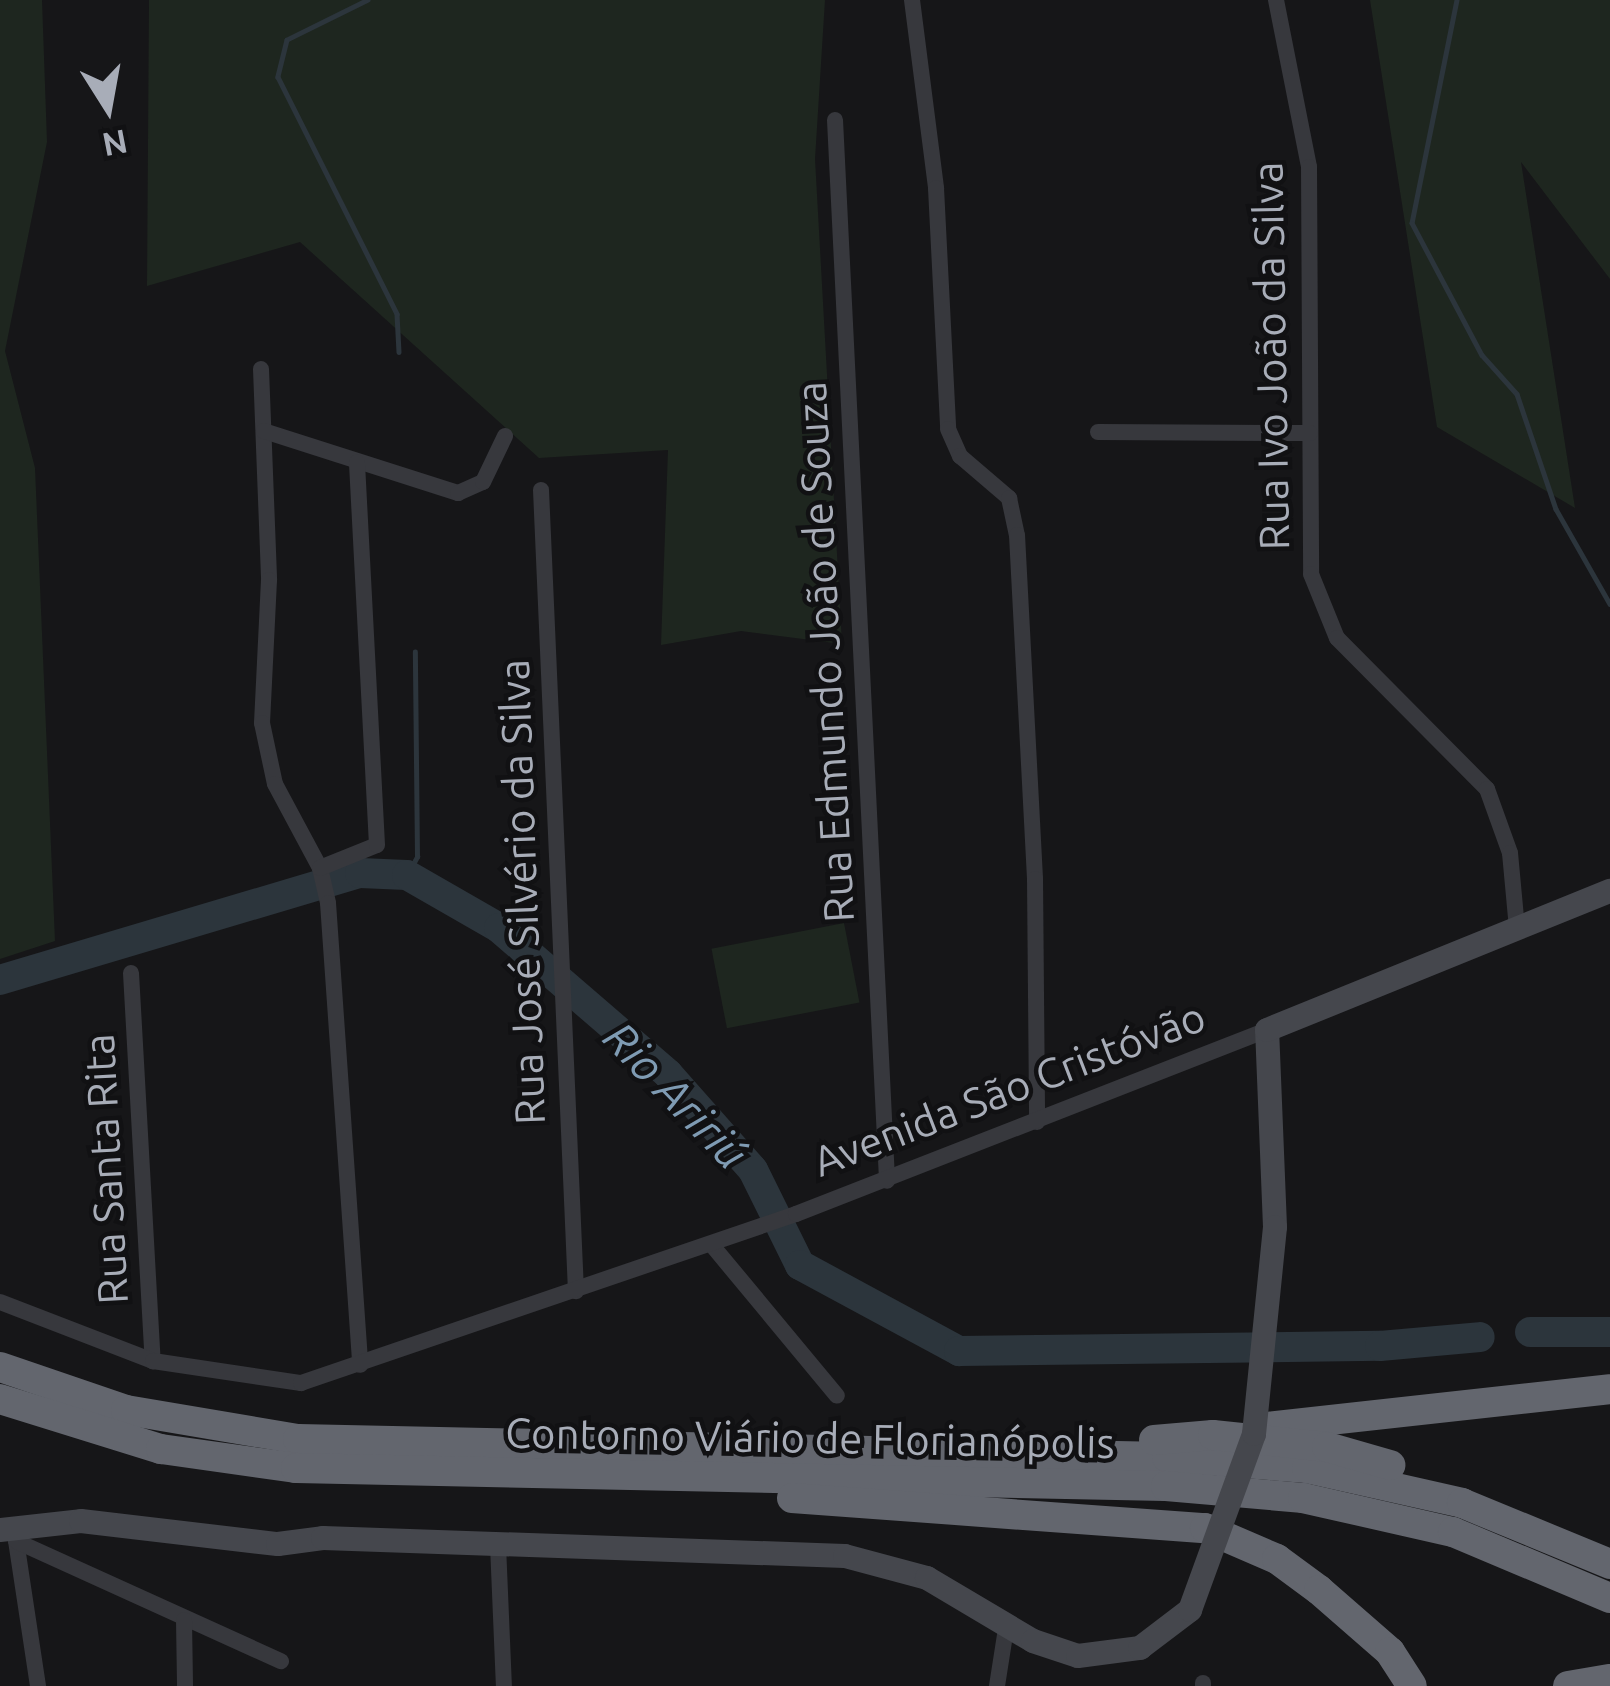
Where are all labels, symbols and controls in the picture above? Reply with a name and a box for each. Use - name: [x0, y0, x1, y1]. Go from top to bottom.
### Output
- north arrow: [48, 48, 168, 168]
- text: N: [99, 123, 131, 164]
- street label: Rua Ivo João da Silva: [1242, 161, 1300, 551]
- street label: Rua Edmundo João de Souza: [786, 380, 864, 924]
- street label: Rua José Silvério da Silva: [489, 658, 555, 1126]
- street label: Avenida São Cristóvão: [806, 991, 1212, 1187]
- water label: Rio Aririú: [593, 1010, 759, 1180]
- street label: Rua Santa Rita: [74, 1032, 138, 1306]
- street label: Contorno Viário de Florianópolis: [505, 1407, 1115, 1469]

